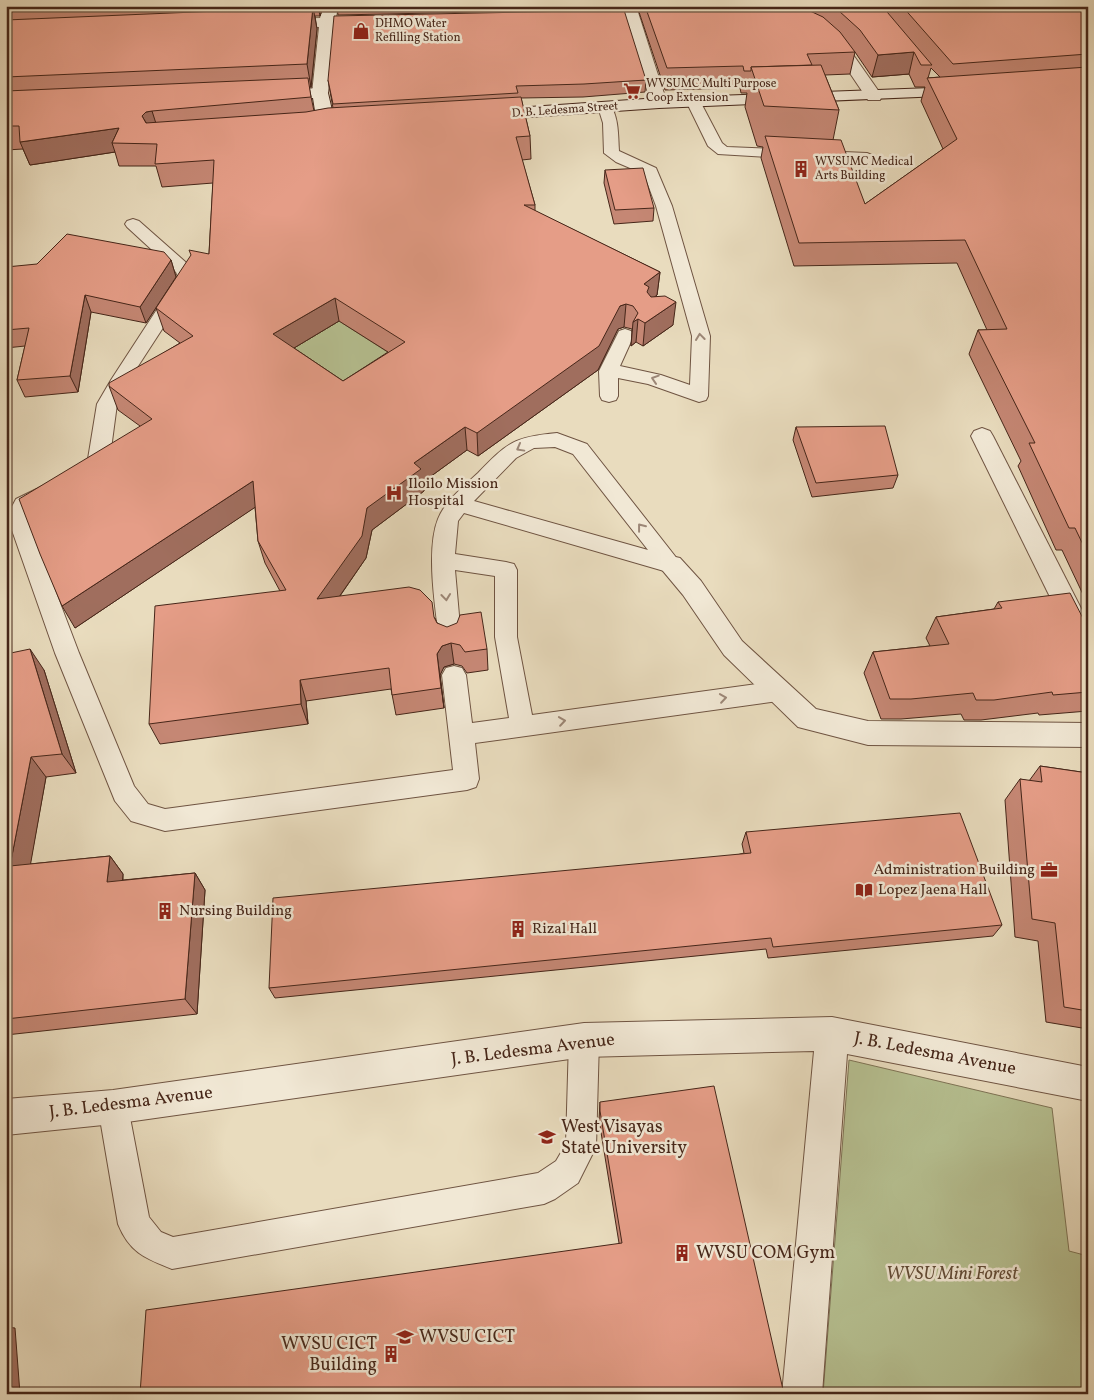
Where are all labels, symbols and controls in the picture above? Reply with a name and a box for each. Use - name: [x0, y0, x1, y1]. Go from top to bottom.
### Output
- place label: DHMO Water Refilling Station: [375, 16, 461, 46]
- shop icon: DHMO Water Refilling Station: [351, 21, 371, 41]
- place label: WVSUMC Multi Purpose Coop Extension: [646, 76, 777, 106]
- supermarket icon: WVSUMC Multi Purpose Coop Extension: [622, 81, 642, 101]
- street label: D. B. Ledesma Street: [511, 98, 619, 122]
- place label: WVSUMC Medical Arts Building: [815, 154, 913, 184]
- building icon: WVSUMC Medical Arts Building: [791, 159, 811, 179]
- one-way arrow: [695, 332, 706, 340]
- one-way arrow: [651, 374, 659, 384]
- one-way arrow: [516, 441, 525, 451]
- place label: Iloilo Mission Hospital: [408, 474, 499, 512]
- hospital icon: Iloilo Mission Hospital: [384, 483, 404, 503]
- one-way arrow: [639, 524, 647, 533]
- one-way arrow: [440, 593, 451, 601]
- one-way arrow: [718, 694, 727, 704]
- one-way arrow: [558, 716, 566, 727]
- place label: Administration Building: [874, 860, 1035, 881]
- office icon: Administration Building: [1039, 860, 1059, 880]
- library icon: Lopez Jaena Hall: [854, 880, 874, 900]
- place label: Lopez Jaena Hall: [878, 880, 987, 901]
- building icon: Nursing Building: [155, 901, 175, 921]
- place label: Nursing Building: [179, 901, 292, 922]
- building icon: Rizal Hall: [508, 919, 528, 939]
- place label: Rizal Hall: [532, 919, 597, 940]
- street label: J. B. Ledesma Avenue: [852, 1026, 1018, 1082]
- street label: J. B. Ledesma Avenue: [450, 1028, 616, 1072]
- street label: J. B. Ledesma Avenue: [48, 1081, 214, 1125]
- place label: West Visayas State University: [561, 1115, 687, 1161]
- school or university icon: West Visayas State University: [537, 1127, 557, 1147]
- place label: WVSU COM Gym: [696, 1241, 835, 1266]
- building icon: WVSU COM Gym: [672, 1243, 692, 1263]
- park label: WVSU Mini Forest: [886, 1262, 1019, 1287]
- place label: WVSU CICT: [419, 1325, 515, 1350]
- school or university icon: WVSU CICT: [395, 1327, 415, 1347]
- place label: WVSU CICT Building: [281, 1332, 377, 1378]
- building icon: WVSU CICT Building: [381, 1344, 401, 1364]

